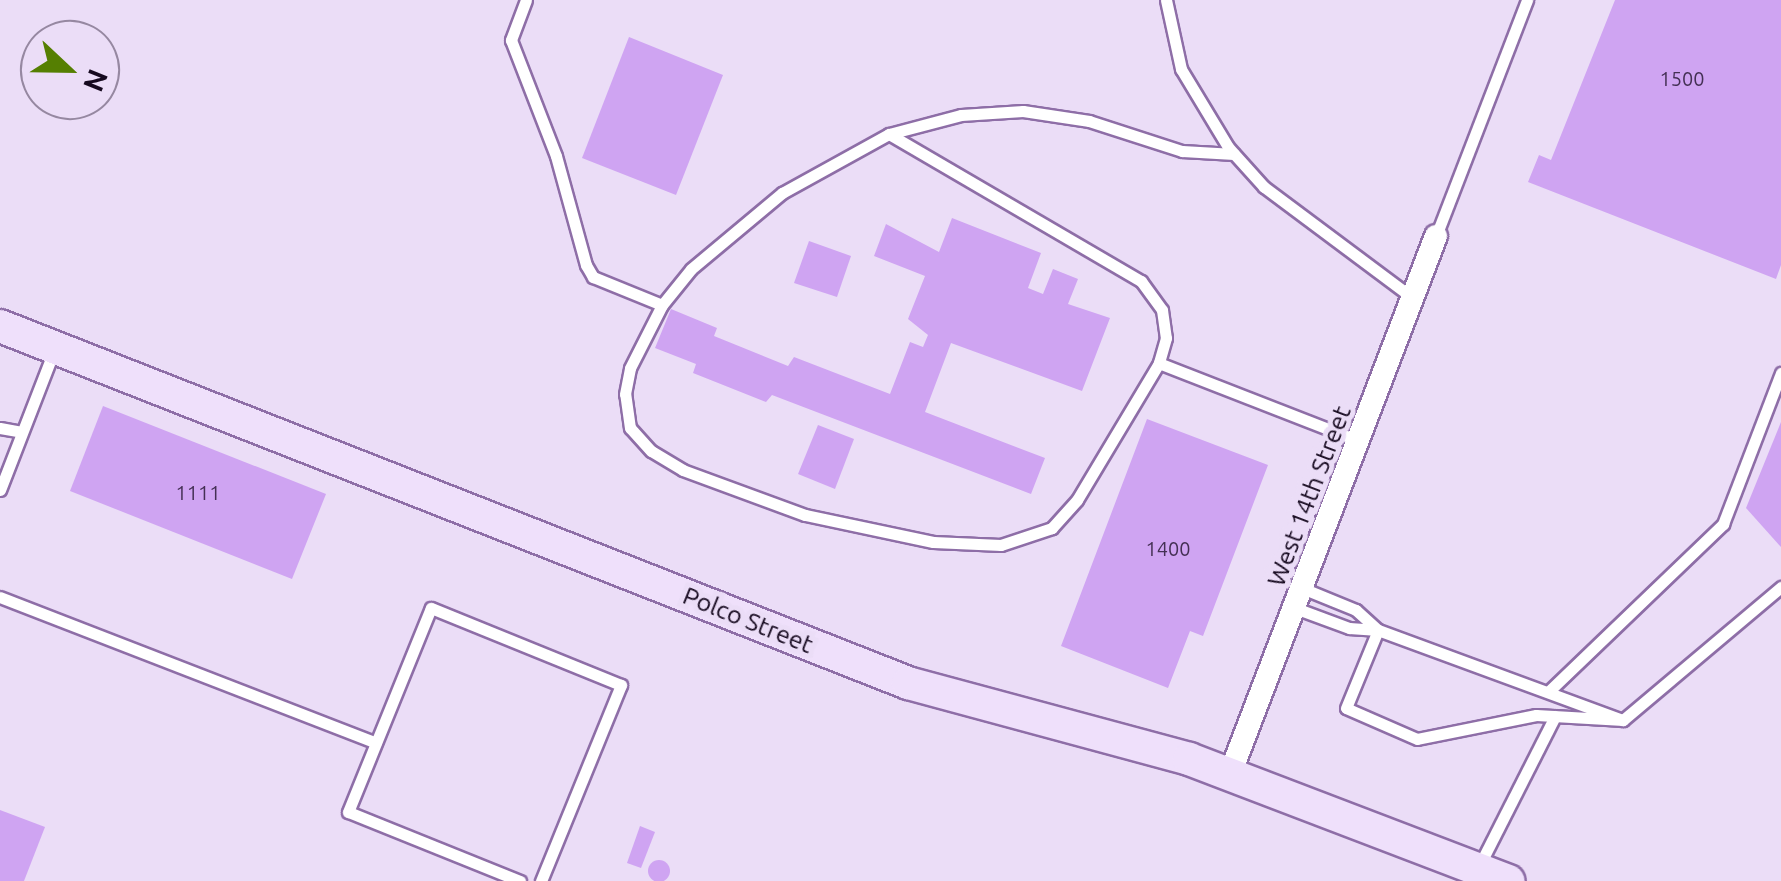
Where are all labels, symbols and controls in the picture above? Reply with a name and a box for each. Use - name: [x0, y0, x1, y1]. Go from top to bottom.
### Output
- north arrow: [20, 20, 120, 120]
- text: N: [78, 65, 115, 96]
- house number: 1500: [1659, 66, 1705, 90]
- street label: West 14th Street: [1261, 402, 1357, 590]
- house number: 1111: [175, 480, 221, 504]
- house number: 1400: [1145, 536, 1191, 560]
- street label: Polco Street: [679, 580, 817, 660]

